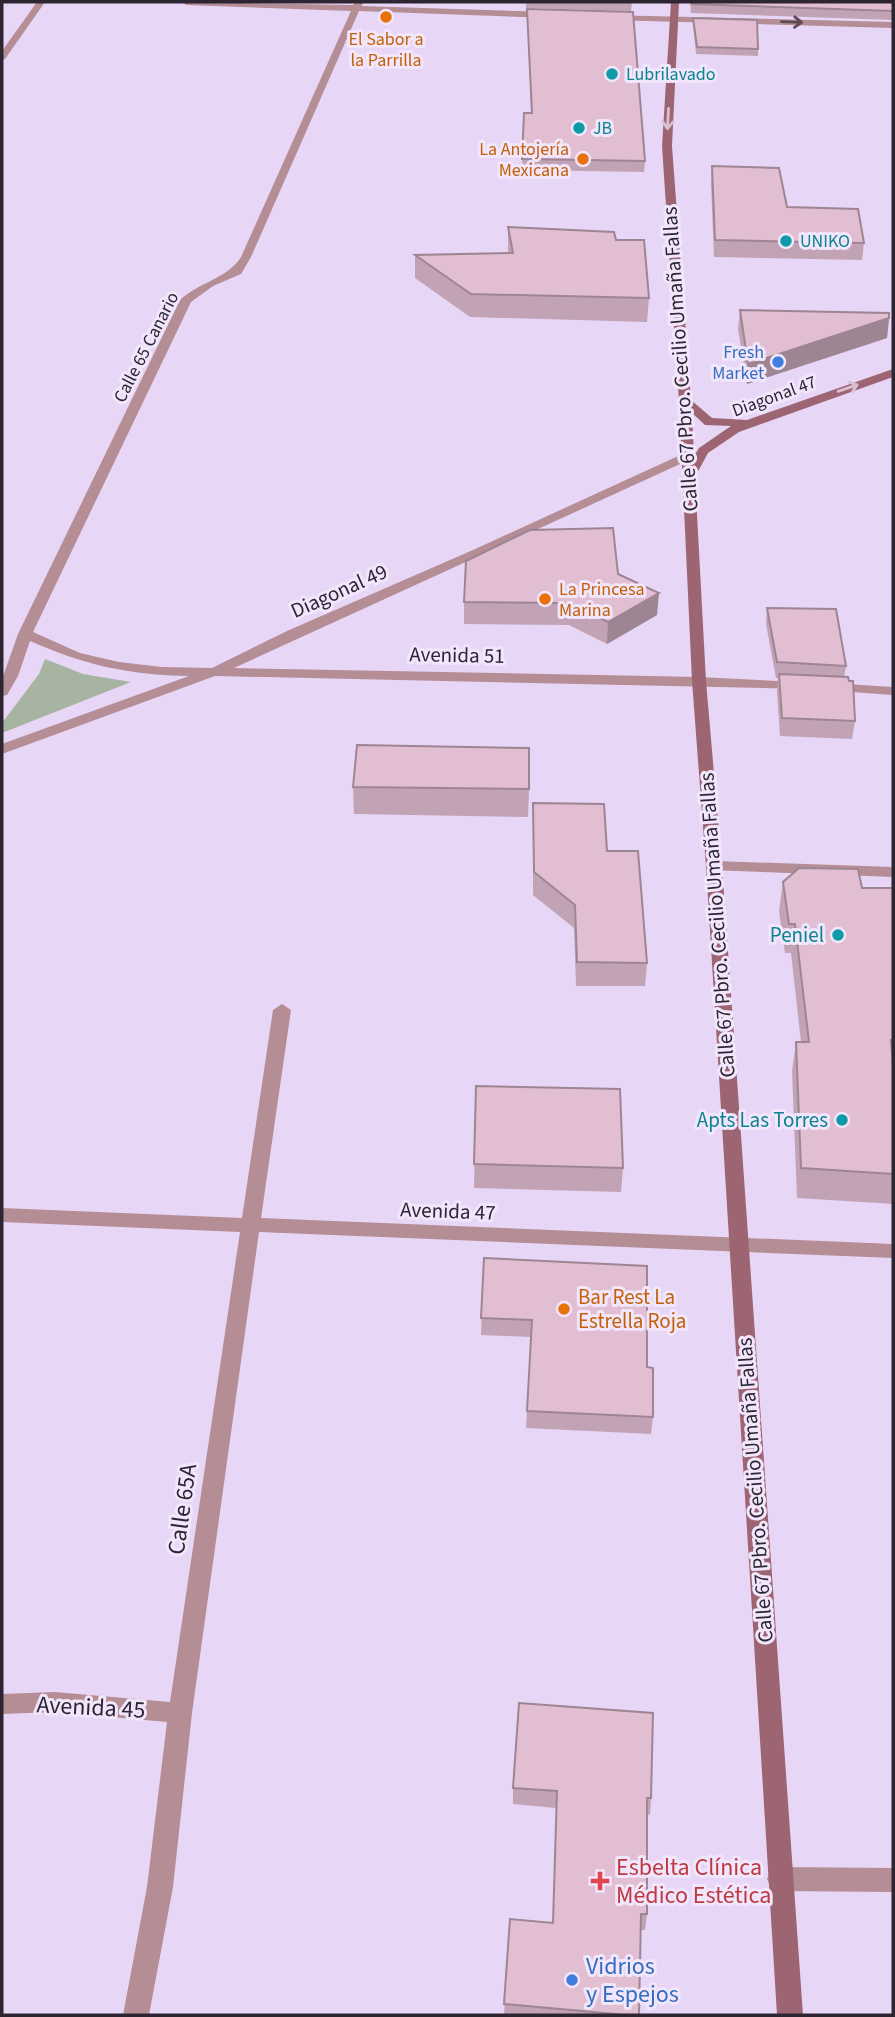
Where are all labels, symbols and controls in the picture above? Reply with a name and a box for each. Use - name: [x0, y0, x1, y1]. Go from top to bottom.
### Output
- marker: El Sabor a la Parrilla: [378, 9, 394, 25]
- one-way arrow: [780, 16, 803, 29]
- place label: El Sabor a la Parrilla: [349, 27, 424, 73]
- place label: Lubrilavado: [626, 62, 716, 87]
- marker: Lubrilavado: [604, 66, 620, 82]
- one-way arrow: [661, 107, 674, 130]
- place label: JB: [593, 116, 612, 141]
- marker: JB: [571, 120, 587, 136]
- place label: La Antojería Mexicana: [479, 137, 569, 183]
- marker: La Antojería Mexicana: [575, 151, 591, 167]
- street label: Calle 67 Pbro. Cecilio Umaña Fallas: [654, 205, 706, 512]
- place label: UNIKO: [800, 229, 850, 254]
- marker: UNIKO: [778, 233, 794, 249]
- street label: Calle 65 Canario: [108, 288, 185, 407]
- place label: Fresh Market: [712, 340, 764, 386]
- marker: Fresh Market: [770, 354, 786, 370]
- street label: Diagonal 47: [728, 370, 820, 423]
- one-way arrow: [836, 381, 858, 393]
- street label: Diagonal 49: [286, 556, 392, 626]
- place label: La Princesa Marina: [559, 577, 645, 623]
- marker: La Princesa Marina: [537, 591, 553, 607]
- street label: Avenida 51: [409, 639, 505, 671]
- street label: Calle 67 Pbro. Cecilio Umaña Fallas: [691, 771, 743, 1078]
- place label: Peniel: [770, 920, 824, 950]
- marker: Peniel: [830, 927, 846, 943]
- place label: Apts Las Torres: [697, 1105, 828, 1135]
- marker: Apts Las Torres: [834, 1112, 850, 1128]
- street label: Avenida 47: [400, 1194, 496, 1228]
- place label: Bar Rest La Estrella Roja: [578, 1282, 686, 1336]
- marker: Bar Rest La Estrella Roja: [556, 1301, 572, 1317]
- street label: Calle 67 Pbro. Cecilio Umaña Fallas: [729, 1336, 781, 1643]
- street label: Calle 65A: [159, 1461, 206, 1557]
- street label: Avenida 45: [36, 1687, 146, 1728]
- place label: Esbelta Clínica Médico Estética: [616, 1850, 771, 1913]
- marker: Esbelta Clínica Médico Estética: [590, 1871, 610, 1891]
- place label: Vidrios y Espejos: [586, 1949, 679, 2012]
- marker: Vidrios y Espejos: [564, 1972, 580, 1988]

